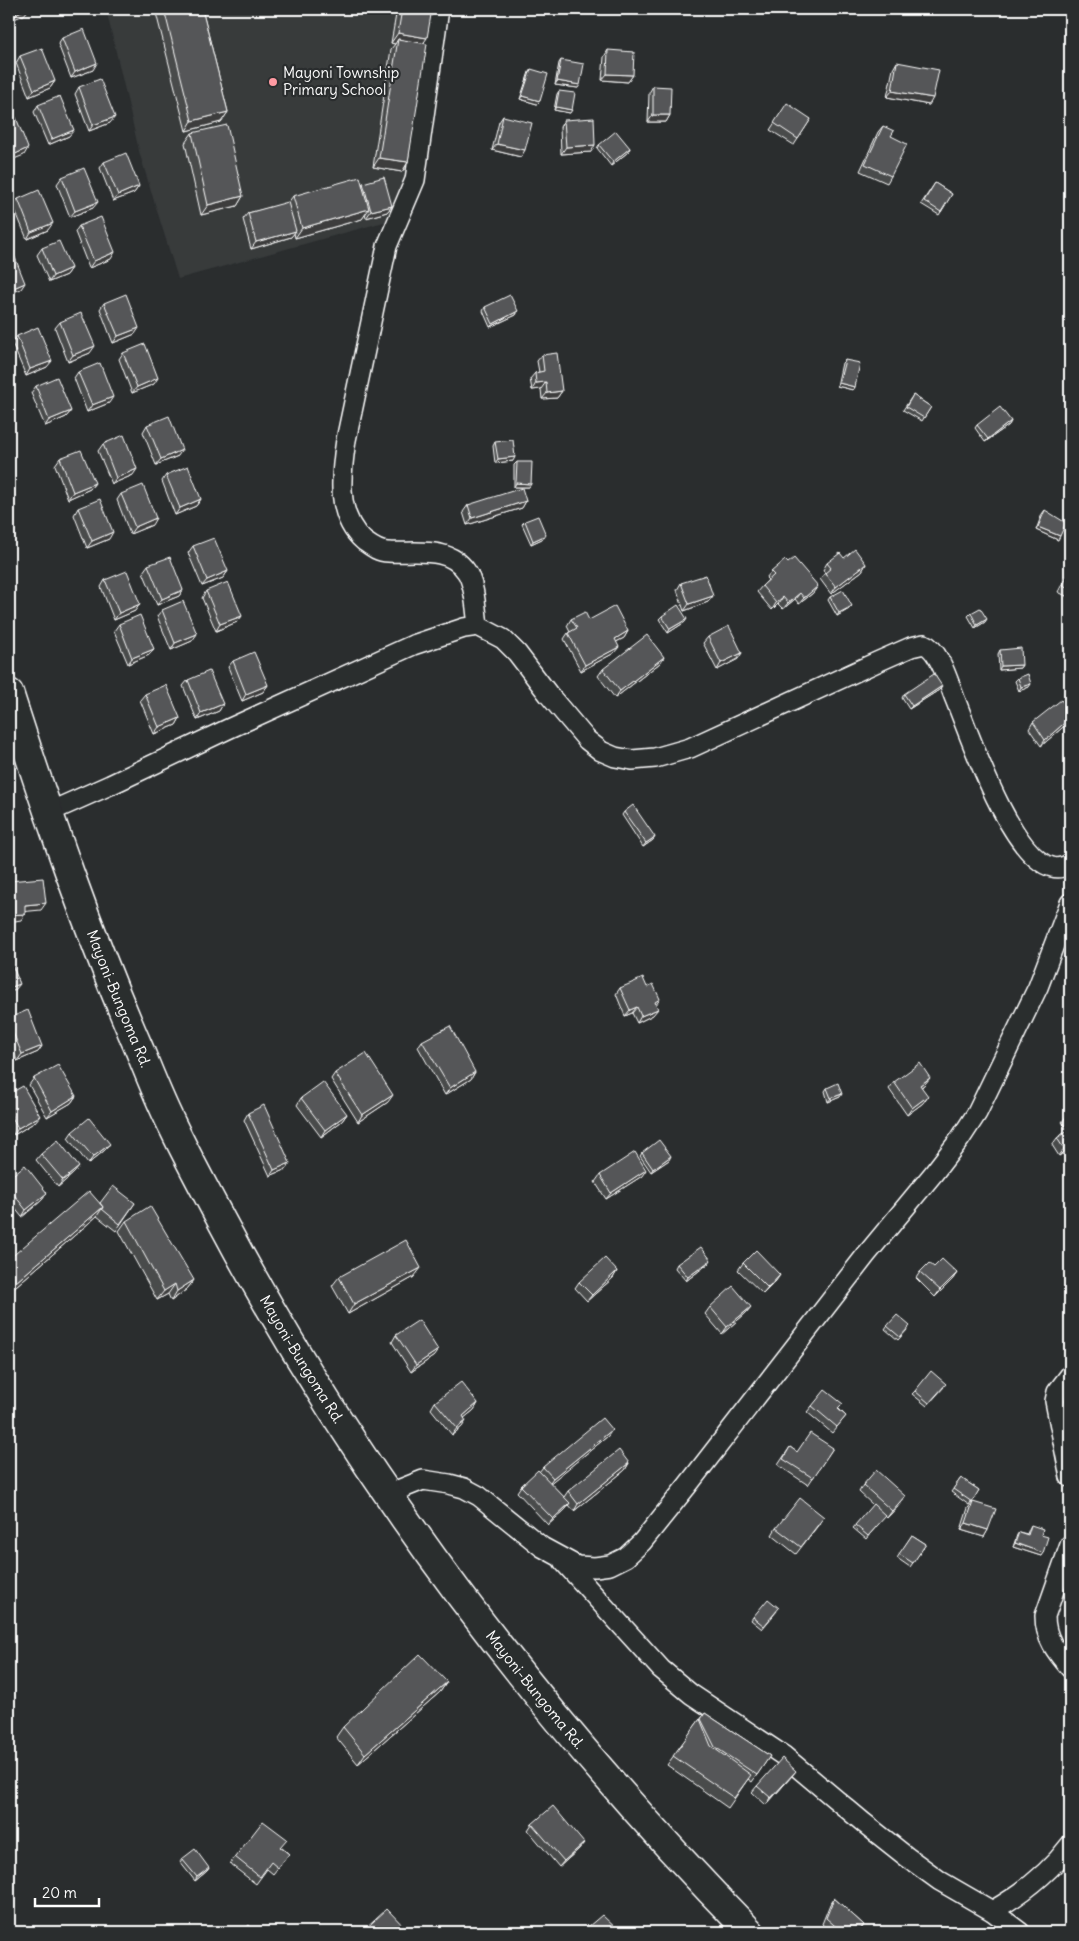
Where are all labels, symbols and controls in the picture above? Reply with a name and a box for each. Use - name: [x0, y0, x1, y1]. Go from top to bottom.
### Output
- place label: Mayoni Township Primary School: [283, 63, 399, 99]
- marker: Mayoni Township Primary School: [267, 76, 279, 88]
- street label: Mayoni-Bungoma Rd.: [83, 927, 156, 1070]
- street label: Mayoni-Bungoma Rd.: [256, 1292, 348, 1427]
- street label: Mayoni-Bungoma Rd.: [482, 1627, 589, 1753]
- scale bar: [35, 1876, 99, 1908]
- text: 20 m: [42, 1883, 77, 1902]

